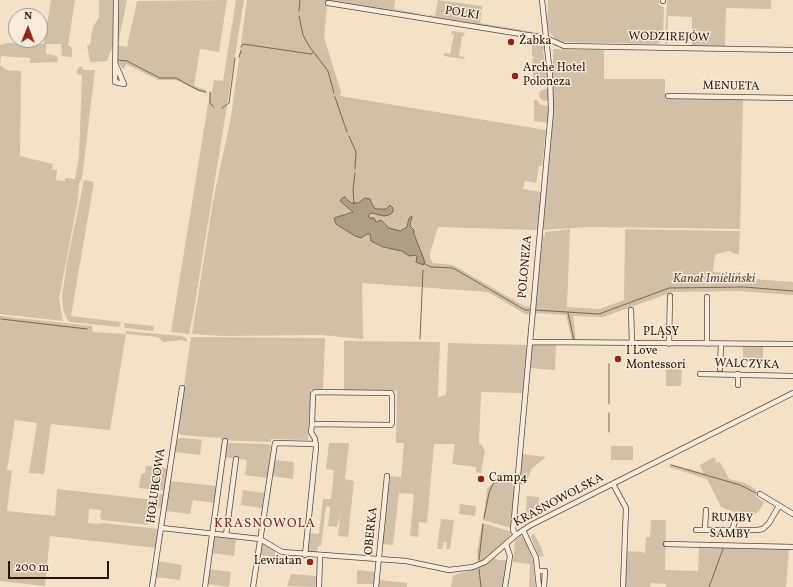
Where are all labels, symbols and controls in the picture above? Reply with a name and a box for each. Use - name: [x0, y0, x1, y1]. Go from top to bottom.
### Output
- street label: POLKI: [444, 4, 480, 24]
- north arrow: [8, 8, 48, 48]
- text: N: [24, 9, 32, 24]
- street label: WODZIREJÓW: [628, 30, 710, 46]
- place label: Żabka: [519, 35, 552, 49]
- marker: Żabka: [506, 37, 516, 47]
- place label: Arche Hotel Poloneza: [523, 62, 586, 90]
- marker: Arche Hotel Poloneza: [510, 71, 520, 81]
- street label: MENUETA: [702, 79, 760, 95]
- street label: POLONEZA: [516, 235, 536, 299]
- water label: Kanał Imieliński: [673, 272, 755, 288]
- street label: PLĄSY: [643, 326, 679, 340]
- place label: I Love Montessori: [626, 345, 686, 373]
- marker: I Love Montessori: [613, 354, 623, 364]
- street label: WALCZYKA: [714, 357, 780, 373]
- street label: HOŁUBCOWA: [145, 448, 169, 524]
- street label: KRASNOWOLSKA: [512, 471, 606, 531]
- place label: Camp4: [489, 472, 527, 486]
- marker: Camp4: [476, 474, 486, 484]
- street label: OBERKA: [362, 506, 382, 556]
- street label: RUMBY: [711, 511, 753, 527]
- district label: KRASNOWOLA: [214, 517, 316, 533]
- street label: SAMBY: [709, 527, 751, 543]
- scale bar: [10, 553, 111, 579]
- place label: Lewiatan: [254, 555, 302, 569]
- marker: Lewiatan: [305, 557, 315, 567]
- text: 200 m: [15, 560, 49, 576]

